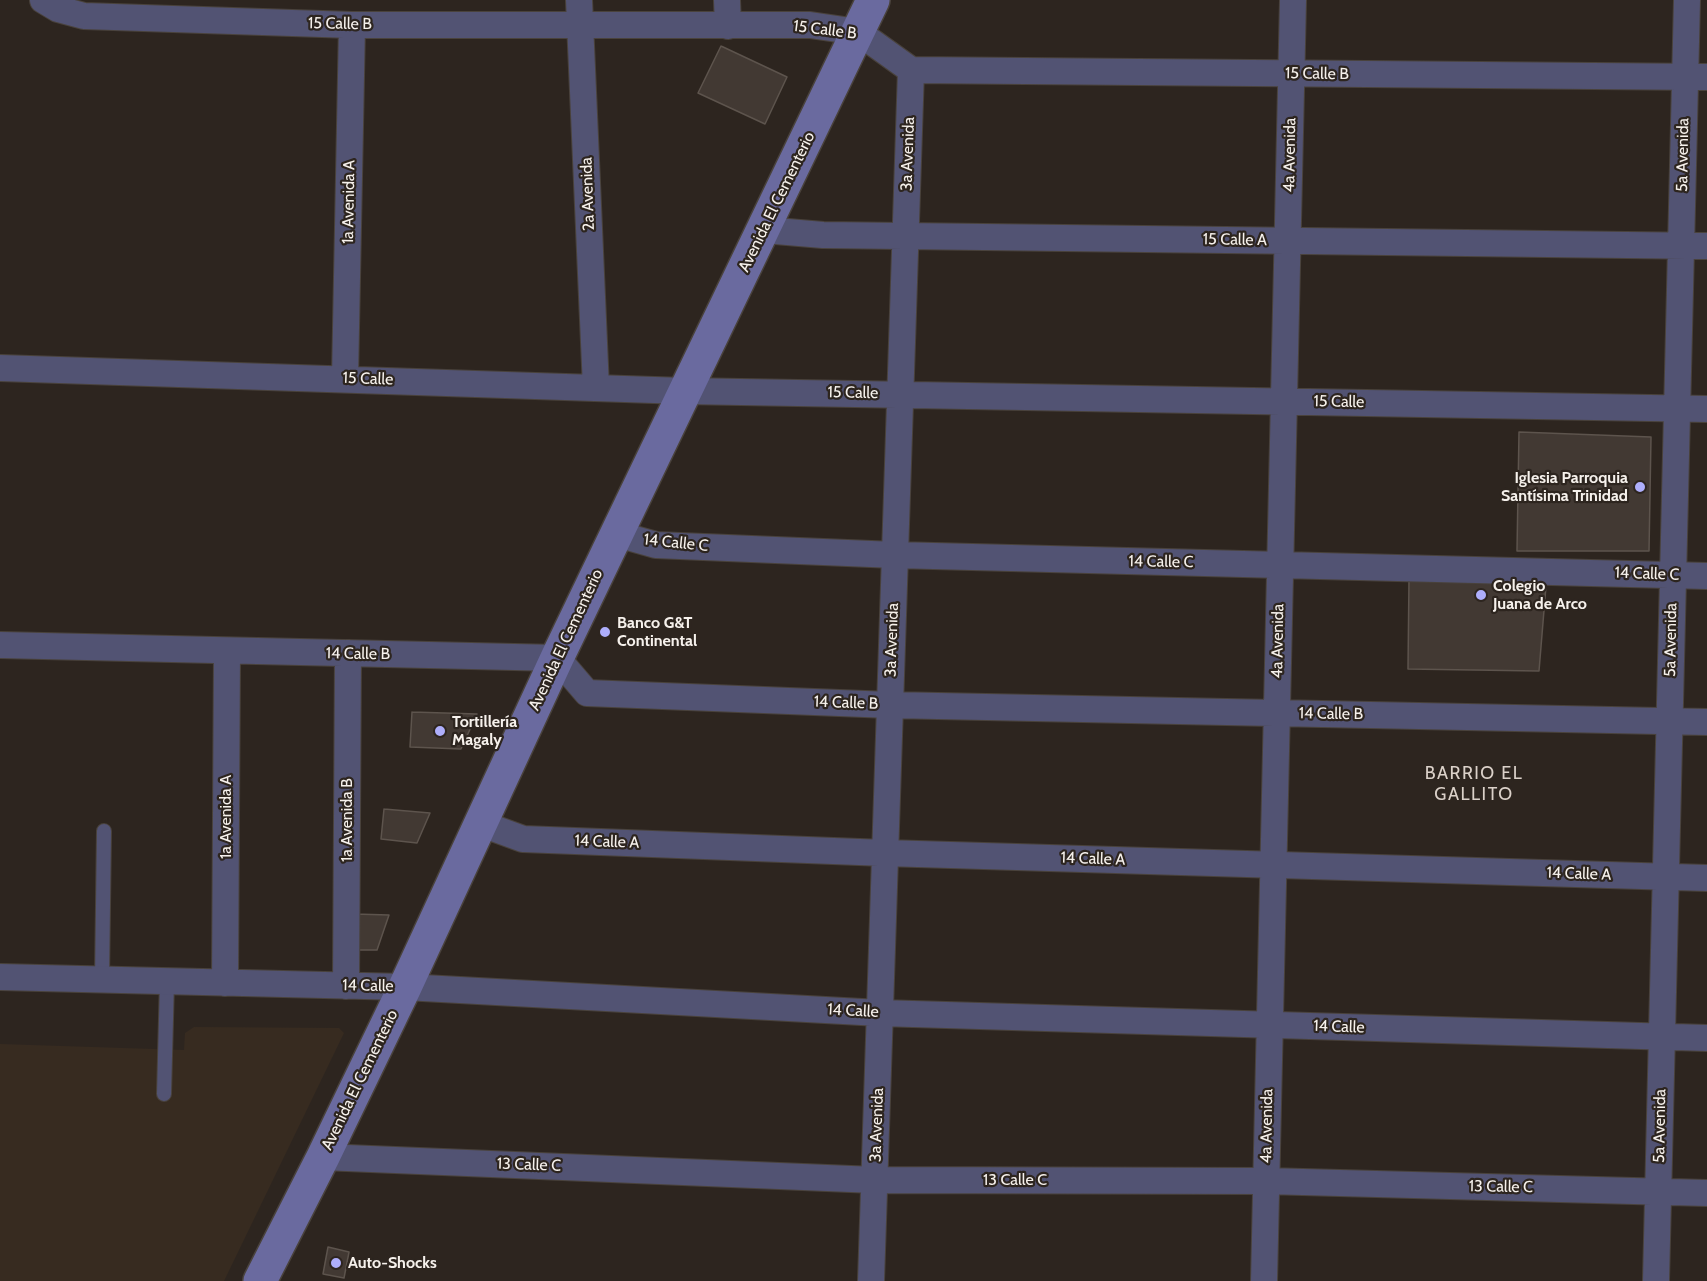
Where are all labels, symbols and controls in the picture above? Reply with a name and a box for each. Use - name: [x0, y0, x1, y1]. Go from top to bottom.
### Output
- street label: 15 Calle B: [308, 14, 372, 34]
- street label: 15 Calle B: [792, 17, 858, 43]
- street label: 15 Calle B: [1285, 64, 1349, 84]
- street label: 3a Avenida: [897, 117, 919, 191]
- street label: 4a Avenida: [1280, 118, 1300, 192]
- street label: 5a Avenida: [1673, 118, 1693, 192]
- street label: Avenida El Cementerio: [735, 129, 819, 275]
- street label: 2a Avenida: [577, 157, 599, 231]
- street label: 1a Avenida A: [339, 160, 359, 244]
- street label: 15 Calle A: [1203, 230, 1267, 250]
- street label: 15 Calle: [342, 369, 394, 389]
- street label: 15 Calle: [828, 383, 878, 403]
- street label: 15 Calle: [1314, 392, 1364, 412]
- place label: Iglesia Parroquia Santísima Trinidad: [1501, 468, 1628, 506]
- marker: Iglesia Parroquia Santísima Trinidad: [1633, 480, 1647, 494]
- street label: 14 Calle C: [643, 530, 709, 556]
- street label: 14 Calle C: [1128, 552, 1194, 572]
- street label: 14 Calle C: [1614, 563, 1680, 585]
- street label: Avenida El Cementerio: [525, 566, 607, 714]
- place label: Colegio Juana de Arco: [1493, 576, 1587, 614]
- marker: Colegio Juana de Arco: [1474, 588, 1488, 602]
- street label: 3a Avenida: [881, 603, 903, 677]
- street label: 5a Avenida: [1661, 603, 1681, 677]
- street label: 4a Avenida: [1268, 604, 1288, 678]
- place label: Banco G&T Continental: [617, 613, 697, 651]
- marker: Banco G&T Continental: [598, 625, 612, 639]
- street label: 14 Calle B: [326, 644, 390, 664]
- street label: 14 Calle B: [813, 692, 879, 714]
- street label: 14 Calle B: [1299, 704, 1363, 724]
- place label: Tortillería Magaly: [452, 712, 517, 750]
- marker: Tortillería Magaly: [433, 724, 447, 738]
- district label: BARRIO EL GALLITO: [1425, 763, 1523, 806]
- street label: 1a Avenida A: [216, 775, 236, 859]
- street label: 1a Avenida B: [337, 778, 357, 862]
- street label: 14 Calle A: [574, 831, 640, 853]
- street label: 14 Calle A: [1060, 848, 1126, 870]
- street label: 14 Calle A: [1546, 863, 1612, 885]
- street label: 14 Calle: [342, 976, 394, 996]
- street label: 14 Calle: [827, 1000, 879, 1022]
- street label: Avenida El Cementerio: [318, 1007, 402, 1153]
- street label: 14 Calle: [1313, 1017, 1365, 1037]
- street label: 3a Avenida: [866, 1088, 888, 1162]
- street label: 4a Avenida: [1257, 1089, 1277, 1163]
- street label: 5a Avenida: [1650, 1089, 1670, 1163]
- street label: 13 Calle C: [497, 1154, 561, 1176]
- street label: 13 Calle C: [983, 1170, 1047, 1190]
- street label: 13 Calle C: [1469, 1177, 1533, 1197]
- place label: Auto-Shocks: [348, 1253, 437, 1273]
- marker: Auto-Shocks: [329, 1256, 343, 1270]

